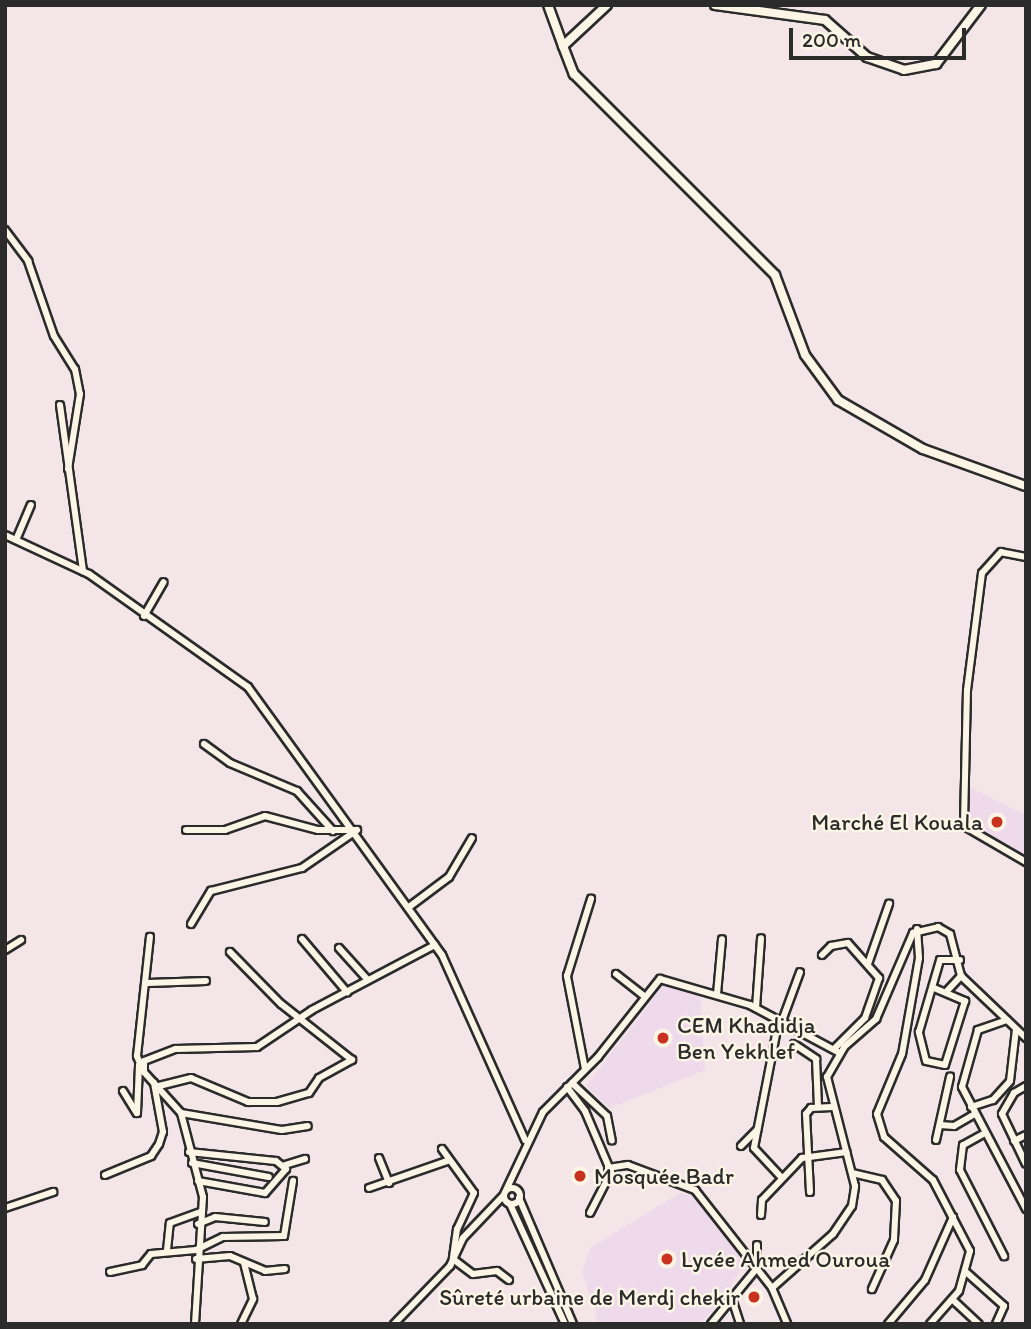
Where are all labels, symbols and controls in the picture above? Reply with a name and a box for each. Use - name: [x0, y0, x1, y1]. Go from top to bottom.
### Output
- scale bar: [793, 14, 970, 58]
- text: 200 m: [802, 27, 861, 52]
- place label: Marché El Kouala: [811, 808, 983, 836]
- marker: Marché El Kouala: [989, 814, 1005, 830]
- place label: CEM Khadidja Ben Yekhlef: [677, 1011, 816, 1065]
- marker: CEM Khadidja Ben Yekhlef: [655, 1030, 671, 1046]
- place label: Mosquée Badr: [594, 1162, 734, 1190]
- marker: Mosquée Badr: [572, 1168, 588, 1184]
- place label: Lycée Ahmed Ouroua: [681, 1245, 890, 1273]
- marker: Lycée Ahmed Ouroua: [659, 1251, 675, 1267]
- place label: Sûreté urbaine de Merdj chekir: [439, 1283, 740, 1311]
- marker: Sûreté urbaine de Merdj chekir: [746, 1289, 762, 1305]

